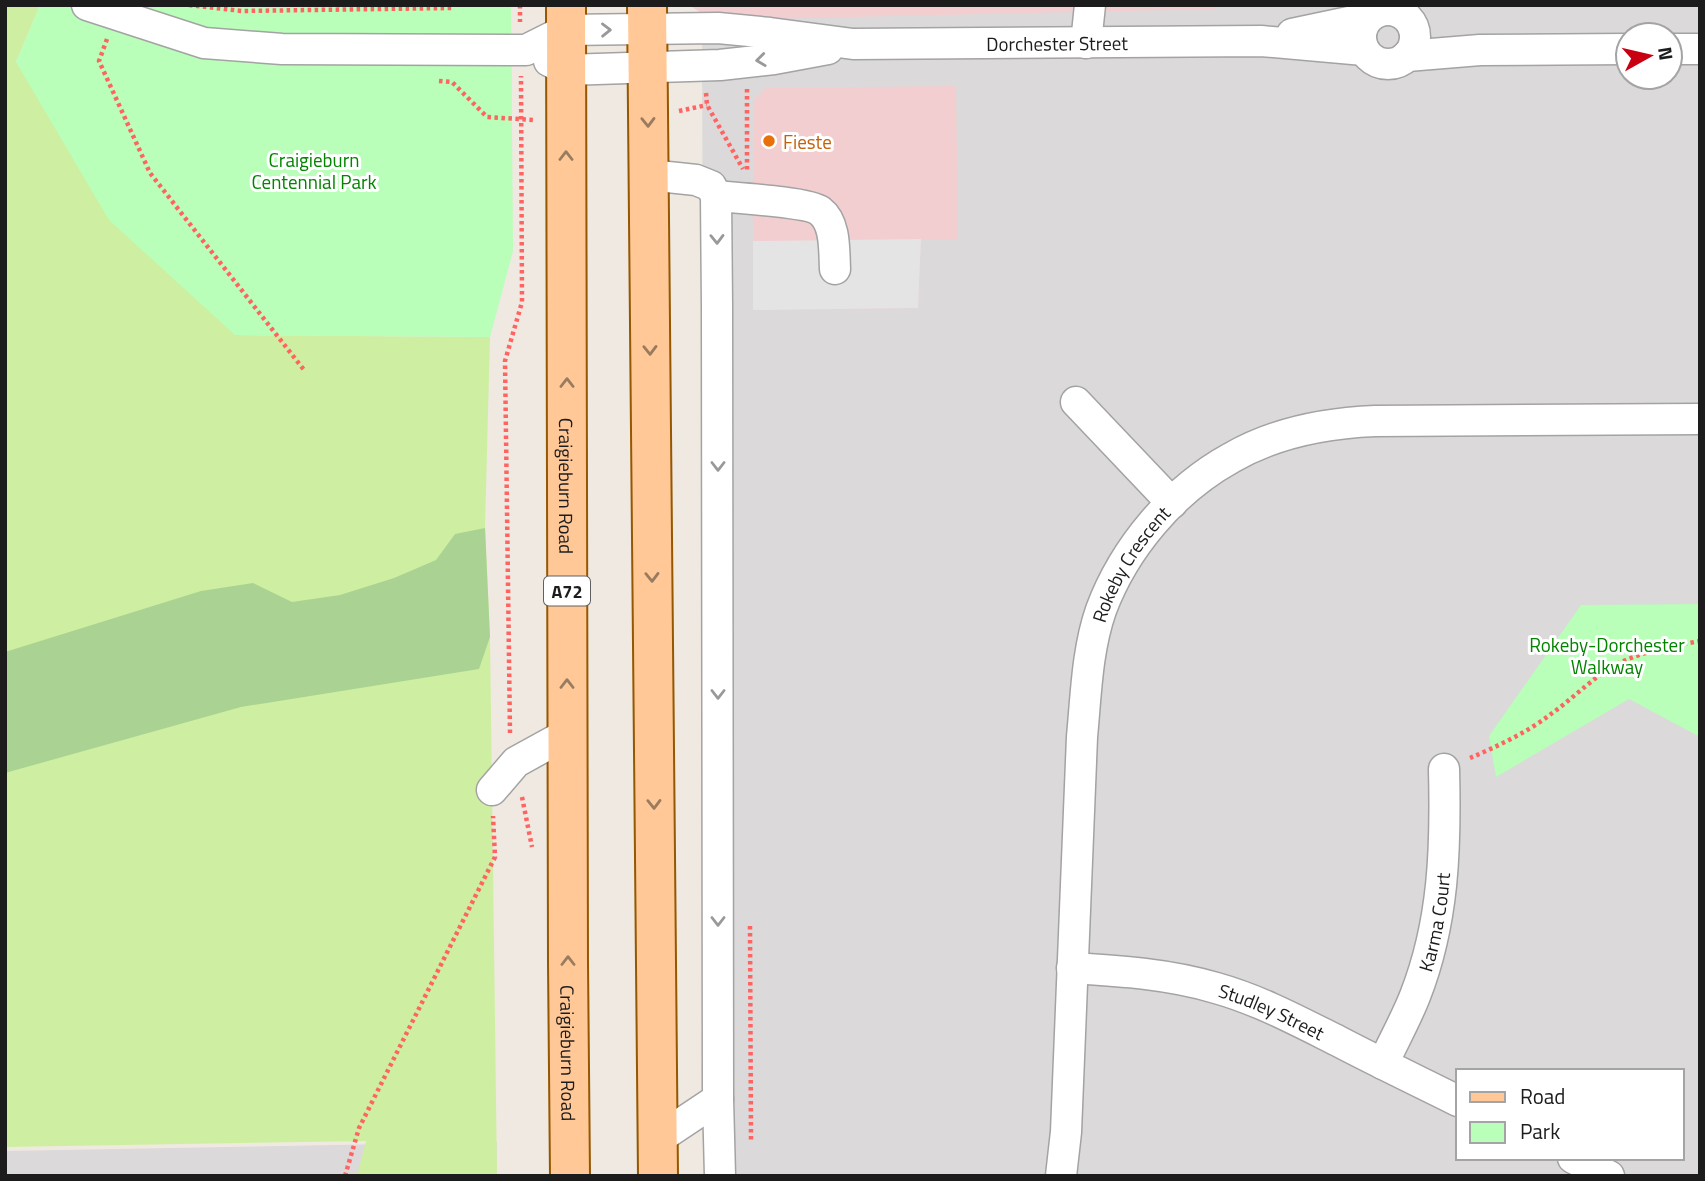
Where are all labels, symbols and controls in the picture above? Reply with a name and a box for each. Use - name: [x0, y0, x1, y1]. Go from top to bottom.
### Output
- north arrow: [1614, 21, 1684, 91]
- one-way arrow: [601, 22, 612, 38]
- street label: Dorchester Street: [986, 27, 1128, 58]
- text: N: [1651, 45, 1682, 62]
- one-way arrow: [756, 53, 767, 68]
- one-way arrow: [640, 117, 656, 128]
- place label: Fieste: [783, 127, 832, 156]
- marker: Fieste: [761, 133, 777, 149]
- park label: Craigieburn Centennial Park: [251, 145, 377, 196]
- one-way arrow: [558, 150, 574, 160]
- one-way arrow: [709, 234, 724, 245]
- one-way arrow: [642, 345, 658, 355]
- one-way arrow: [559, 377, 574, 388]
- street label: Craigieburn Road: [552, 418, 582, 554]
- one-way arrow: [710, 462, 726, 472]
- street label: Rokeby Crescent: [1084, 498, 1176, 626]
- one-way arrow: [644, 572, 660, 583]
- road number: A72: [544, 576, 590, 606]
- park label: Rokeby-Dorchester Walkway: [1529, 630, 1685, 681]
- one-way arrow: [559, 678, 575, 689]
- one-way arrow: [710, 689, 726, 700]
- one-way arrow: [646, 800, 662, 810]
- street label: Karma Court: [1410, 871, 1457, 975]
- one-way arrow: [710, 917, 726, 927]
- one-way arrow: [560, 955, 576, 965]
- street label: Studley Street: [1215, 975, 1330, 1047]
- street label: Craigieburn Road: [554, 985, 584, 1121]
- legend: [1456, 1069, 1684, 1160]
- text: Road: [1520, 1080, 1565, 1112]
- text: Park: [1520, 1115, 1560, 1147]

